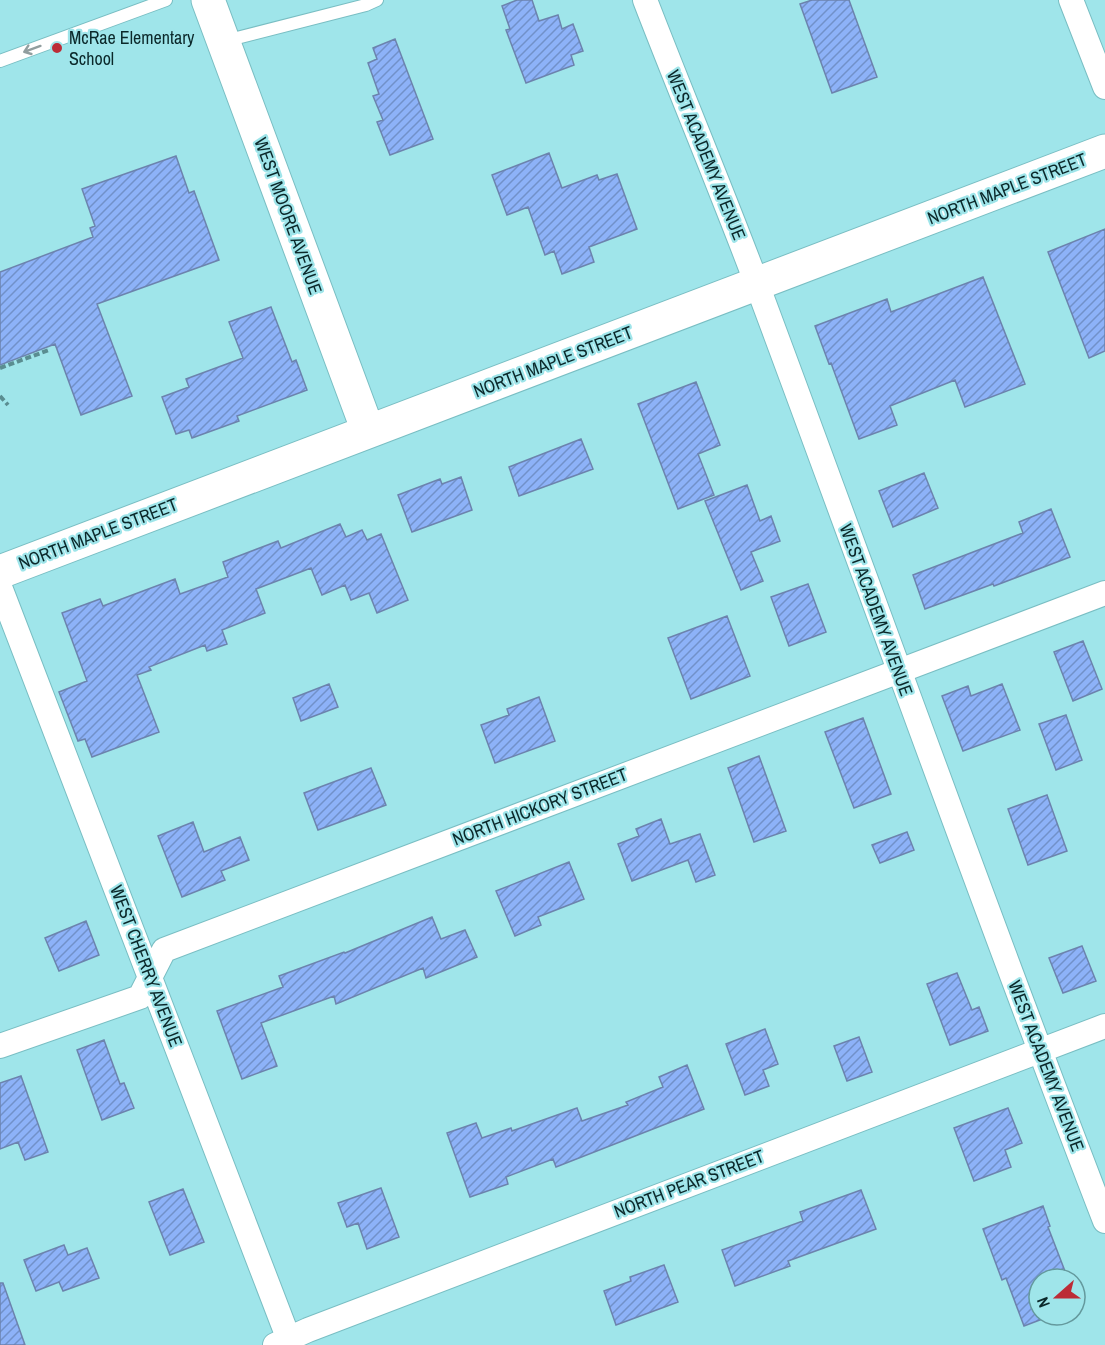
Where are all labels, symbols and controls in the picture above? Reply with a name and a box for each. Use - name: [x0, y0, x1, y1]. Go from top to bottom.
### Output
- place label: McRae Elementary School: [69, 25, 195, 71]
- marker: McRae Elementary School: [50, 41, 64, 55]
- one-way arrow: [23, 45, 42, 56]
- street label: WEST ACADEMY AVENUE: [661, 66, 752, 244]
- street label: WEST MOORE AVENUE: [248, 134, 328, 298]
- street label: NORTH MAPLE STREET: [924, 147, 1090, 230]
- street label: NORTH MAPLE STREET: [470, 320, 636, 403]
- street label: NORTH MAPLE STREET: [15, 492, 181, 575]
- street label: WEST ACADEMY AVENUE: [834, 520, 919, 699]
- street label: NORTH HICKORY STREET: [449, 762, 631, 851]
- street label: WEST CHERRY AVENUE: [104, 881, 189, 1050]
- street label: WEST ACADEMY AVENUE: [1002, 977, 1091, 1155]
- street label: NORTH PEAR STREET: [610, 1143, 767, 1224]
- north arrow: [1027, 1267, 1087, 1327]
- text: N: [1031, 1294, 1055, 1311]

